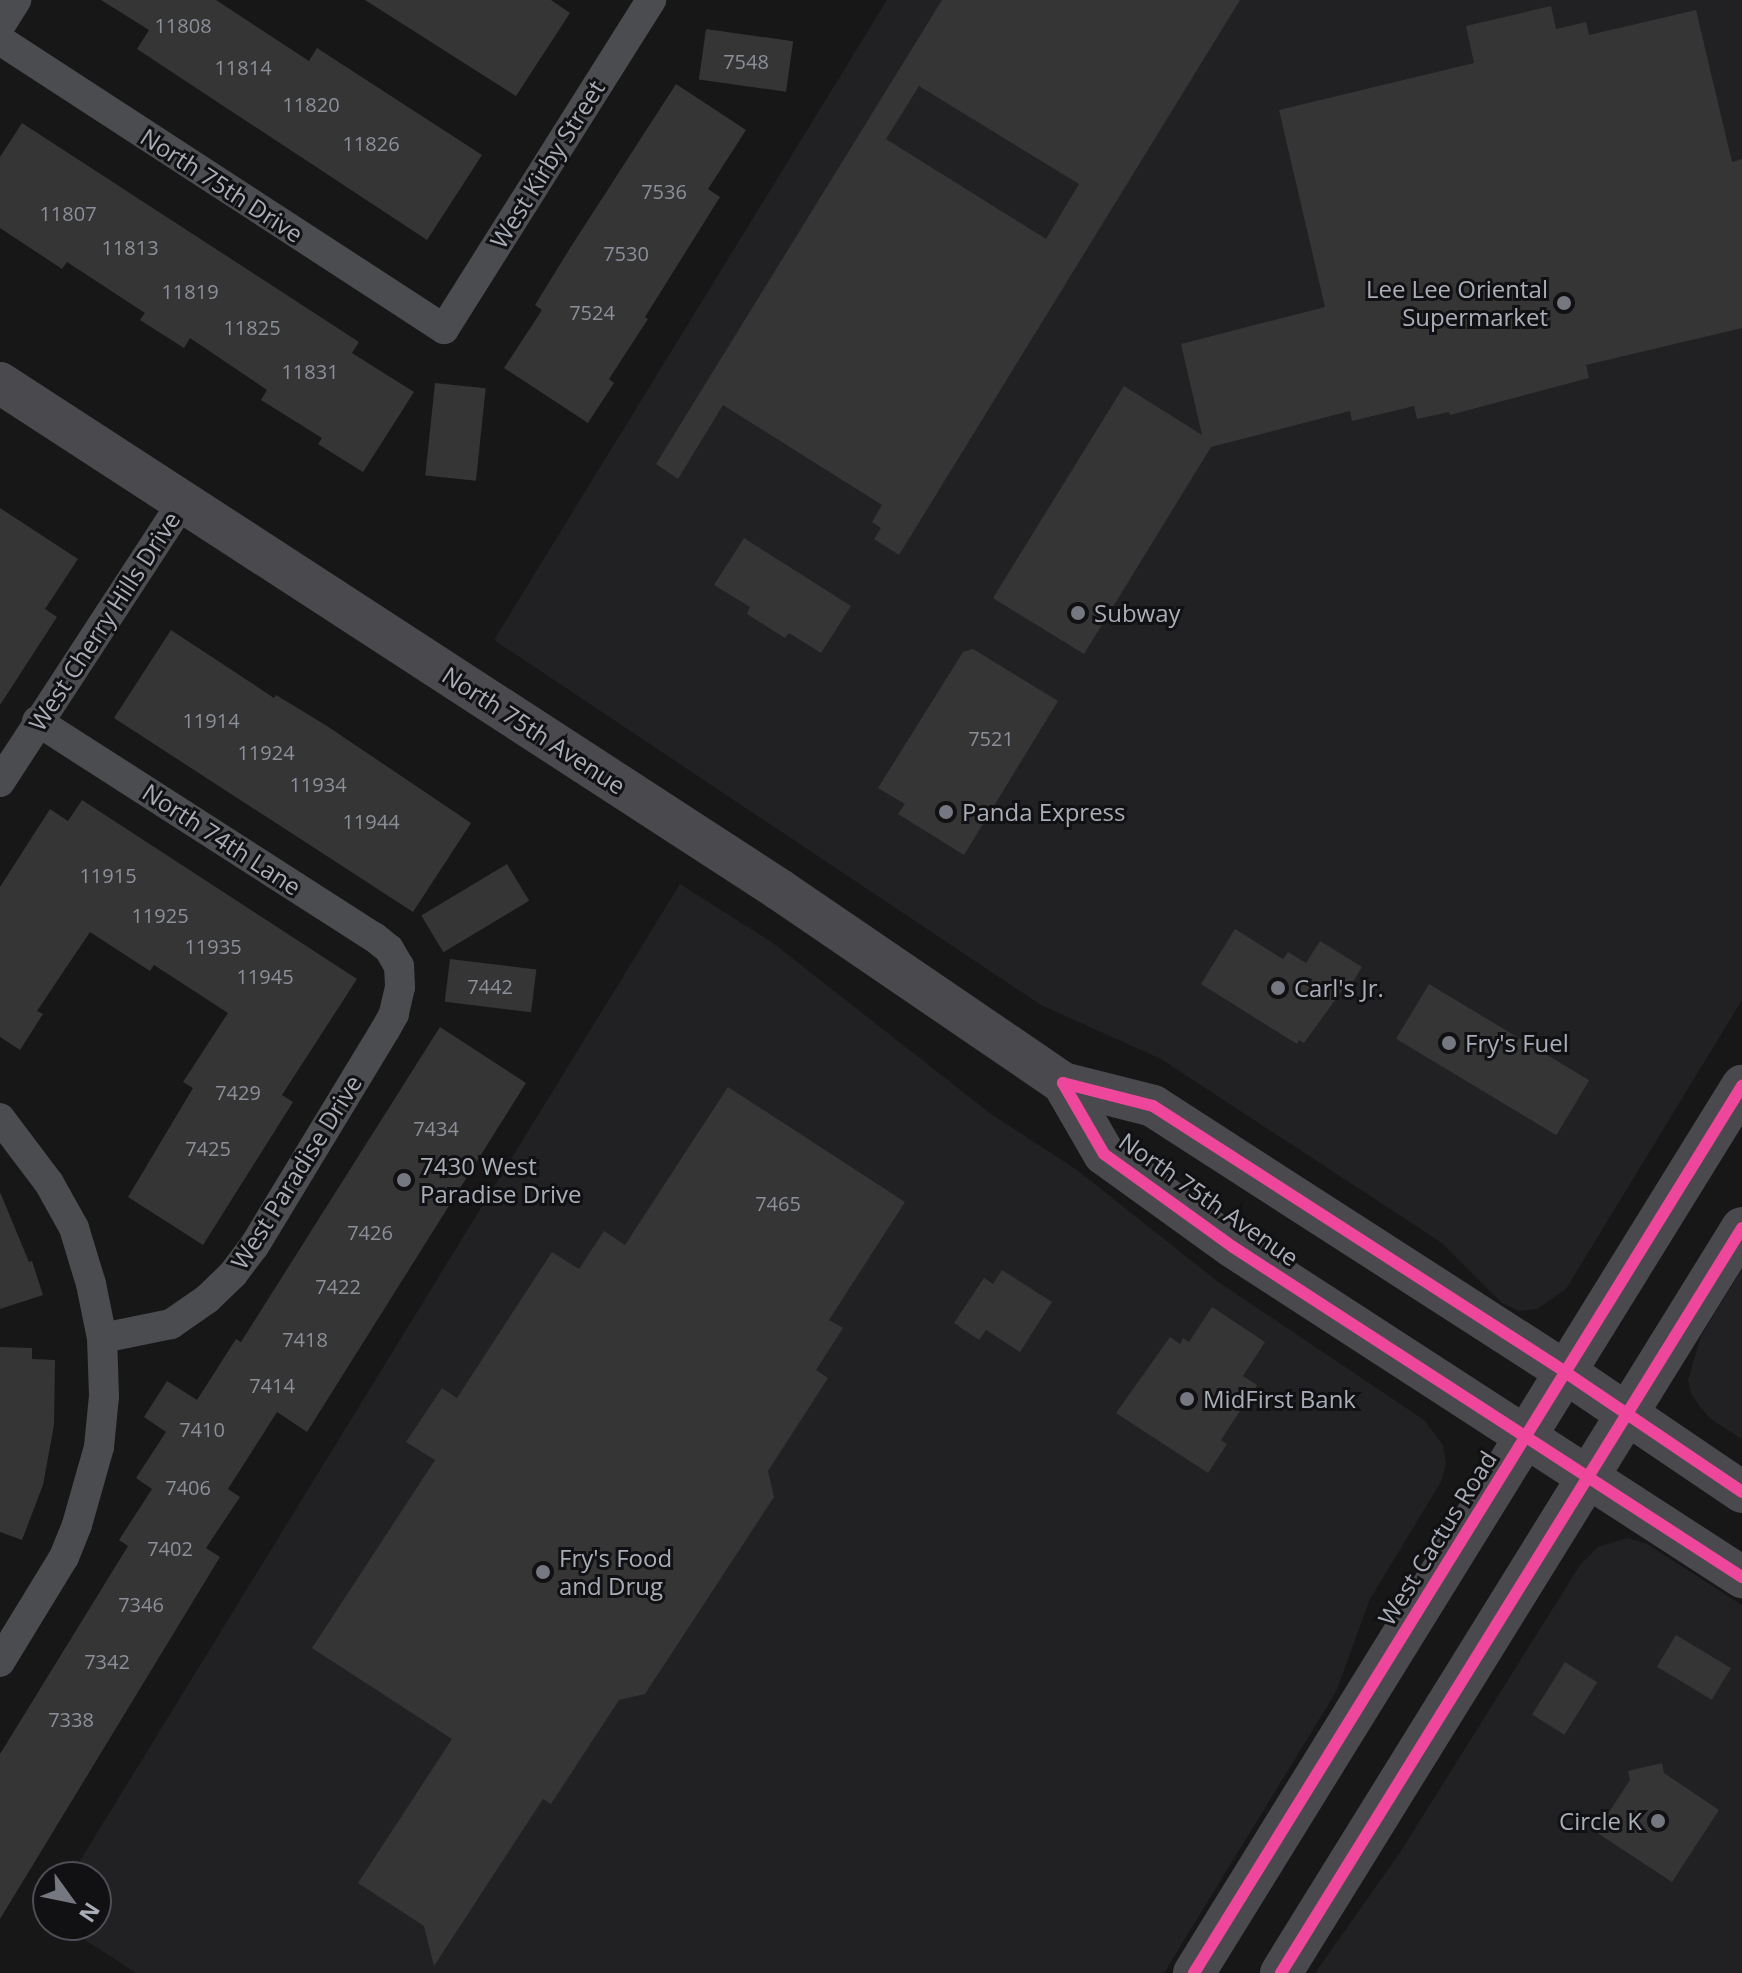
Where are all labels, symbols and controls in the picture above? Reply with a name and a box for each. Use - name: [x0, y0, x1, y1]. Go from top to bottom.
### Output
- house number: 11808: [154, 13, 212, 37]
- house number: 7548: [723, 49, 769, 73]
- house number: 11814: [214, 55, 272, 79]
- street label: West Kirby Street: [484, 75, 610, 253]
- house number: 11820: [282, 92, 340, 116]
- street label: North 75th Drive: [136, 122, 308, 248]
- house number: 11826: [342, 131, 400, 155]
- house number: 7536: [641, 179, 687, 203]
- house number: 11807: [39, 201, 97, 225]
- house number: 11813: [101, 235, 159, 259]
- house number: 7530: [603, 241, 649, 265]
- place label: Lee Lee Oriental Supermarket: [1366, 275, 1548, 331]
- house number: 11819: [161, 279, 219, 303]
- marker: Lee Lee Oriental Supermarket: [1555, 294, 1573, 312]
- house number: 7524: [569, 300, 615, 324]
- house number: 11825: [223, 315, 281, 339]
- house number: 11831: [281, 359, 339, 383]
- street label: West Cherry Hills Drive: [22, 506, 186, 736]
- place label: Subway: [1094, 599, 1181, 627]
- marker: Subway: [1069, 604, 1087, 622]
- street label: North 75th Avenue: [437, 660, 631, 800]
- house number: 11914: [182, 708, 240, 732]
- house number: 7521: [968, 726, 1014, 750]
- house number: 11924: [237, 740, 295, 764]
- house number: 11934: [289, 772, 347, 796]
- street label: North 74th Lane: [137, 777, 307, 901]
- place label: Panda Express: [962, 798, 1125, 826]
- marker: Panda Express: [937, 803, 955, 821]
- house number: 11944: [342, 809, 400, 833]
- house number: 11915: [79, 863, 137, 887]
- house number: 11925: [131, 903, 189, 927]
- house number: 11935: [184, 934, 242, 958]
- house number: 11945: [236, 964, 294, 988]
- house number: 7442: [467, 974, 513, 998]
- place label: Carl's Jr.: [1294, 974, 1384, 1002]
- marker: Carl's Jr.: [1269, 979, 1287, 997]
- place label: Fry's Fuel: [1465, 1029, 1569, 1057]
- marker: Fry's Fuel: [1440, 1034, 1458, 1052]
- street label: West Paradise Drive: [225, 1070, 367, 1274]
- house number: 7429: [215, 1080, 261, 1104]
- house number: 7434: [413, 1116, 459, 1140]
- street label: North 75th Avenue: [1114, 1126, 1304, 1272]
- house number: 7425: [185, 1136, 231, 1160]
- place label: 7430 West Paradise Drive: [420, 1152, 582, 1208]
- marker: 7430 West Paradise Drive: [395, 1171, 413, 1189]
- house number: 7465: [755, 1191, 801, 1215]
- house number: 7426: [347, 1220, 393, 1244]
- house number: 7422: [315, 1274, 361, 1298]
- house number: 7418: [282, 1327, 328, 1351]
- house number: 7414: [249, 1373, 295, 1397]
- place label: MidFirst Bank: [1203, 1385, 1356, 1413]
- marker: MidFirst Bank: [1178, 1390, 1196, 1408]
- house number: 7410: [179, 1417, 225, 1441]
- street label: West Cactus Road: [1372, 1446, 1502, 1630]
- house number: 7406: [165, 1475, 211, 1499]
- house number: 7402: [147, 1536, 193, 1560]
- place label: Fry's Food and Drug: [559, 1544, 672, 1600]
- marker: Fry's Food and Drug: [534, 1563, 552, 1581]
- house number: 7346: [118, 1592, 164, 1616]
- house number: 7342: [84, 1649, 130, 1673]
- house number: 7338: [48, 1707, 94, 1731]
- place label: Circle K: [1559, 1807, 1642, 1835]
- marker: Circle K: [1649, 1812, 1667, 1830]
- north arrow: [32, 1861, 112, 1941]
- text: N: [73, 1897, 108, 1929]

